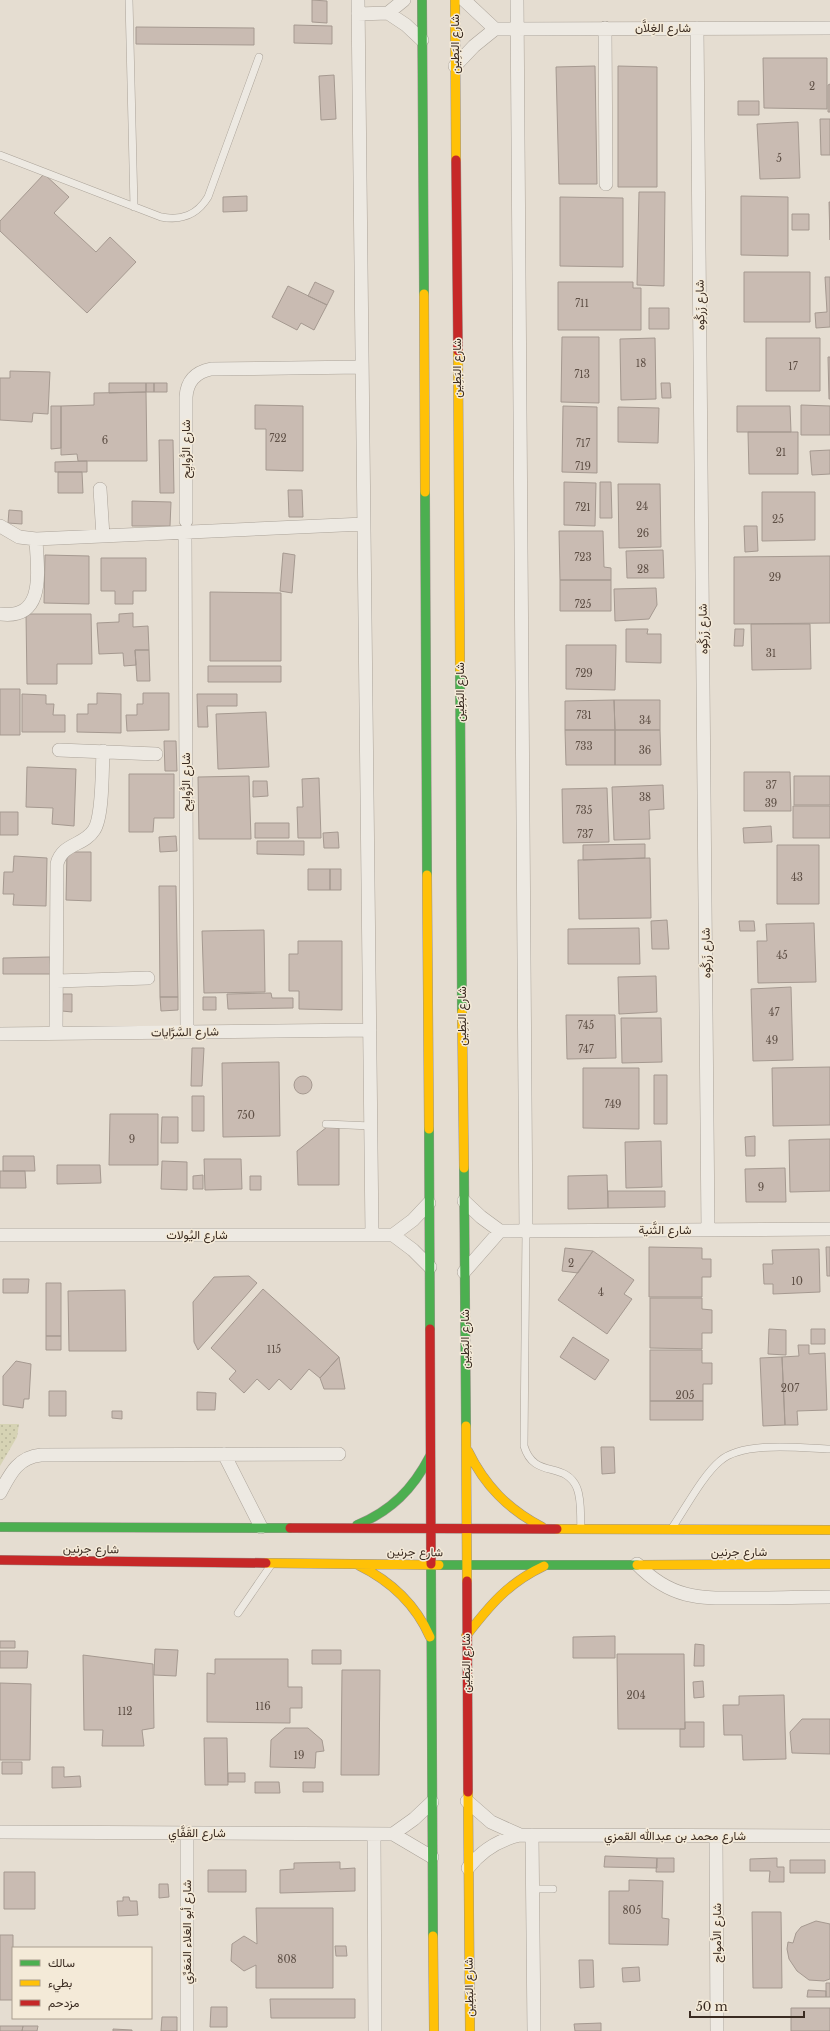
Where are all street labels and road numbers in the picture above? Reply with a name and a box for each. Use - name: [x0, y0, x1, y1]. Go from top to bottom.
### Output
- street label: شارع البَطِين: [447, 14, 464, 74]
- street label: شارع الغِلاَّن: [635, 19, 691, 37]
- street label: شارع زَركُوه: [692, 279, 709, 331]
- street label: شارع البَطِين: [449, 338, 466, 398]
- street label: شارع الرُّوايِح: [178, 419, 195, 479]
- street label: شارع زَركُوه: [695, 603, 712, 655]
- street label: شارع البَطِين: [452, 662, 469, 722]
- street label: شارع الرُّوايِح: [178, 752, 195, 812]
- street label: شارع زَركُوه: [698, 927, 715, 979]
- street label: شارع البَطِين: [454, 986, 471, 1046]
- street label: شارع السَّرَّايات: [151, 1023, 219, 1042]
- street label: شارع الثَّنية: [638, 1221, 692, 1239]
- street label: شارع اليُولات: [166, 1227, 228, 1244]
- street label: شارع البَطِين: [457, 1309, 474, 1369]
- street label: شارع جرنين: [63, 1541, 119, 1558]
- street label: شارع جرنين: [387, 1544, 443, 1561]
- street label: شارع جرنين: [711, 1544, 767, 1561]
- street label: شارع البَطِين: [458, 1633, 475, 1693]
- street label: شارع القَفَّاي: [168, 1825, 226, 1843]
- street label: شارع محمد بن عبدالله القمزي: [604, 1828, 746, 1846]
- street label: شارع أبو العَلاء المَعَرِّي: [179, 1880, 197, 1984]
- street label: شارع الأمواج: [709, 1903, 726, 1963]
- street label: شارع البَطِين: [460, 1957, 479, 2017]

